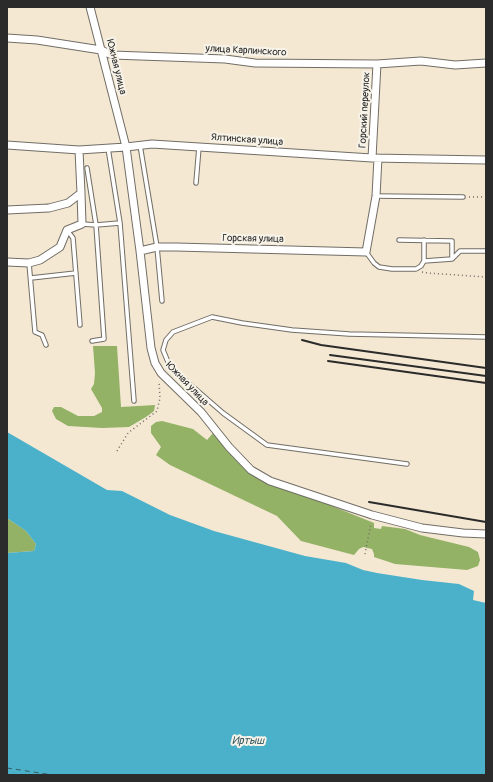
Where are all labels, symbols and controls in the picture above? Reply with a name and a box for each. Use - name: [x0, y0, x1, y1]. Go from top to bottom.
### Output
- street label: Южная улица: [103, 38, 129, 96]
- street label: улица Карпинского: [205, 43, 287, 59]
- street label: Горский переулок: [357, 72, 373, 148]
- street label: Ялтинская улица: [211, 131, 283, 149]
- street label: Горская улица: [222, 232, 284, 246]
- street label: Южная улица: [163, 360, 211, 408]
- water label: Иртыш: [232, 734, 264, 748]

